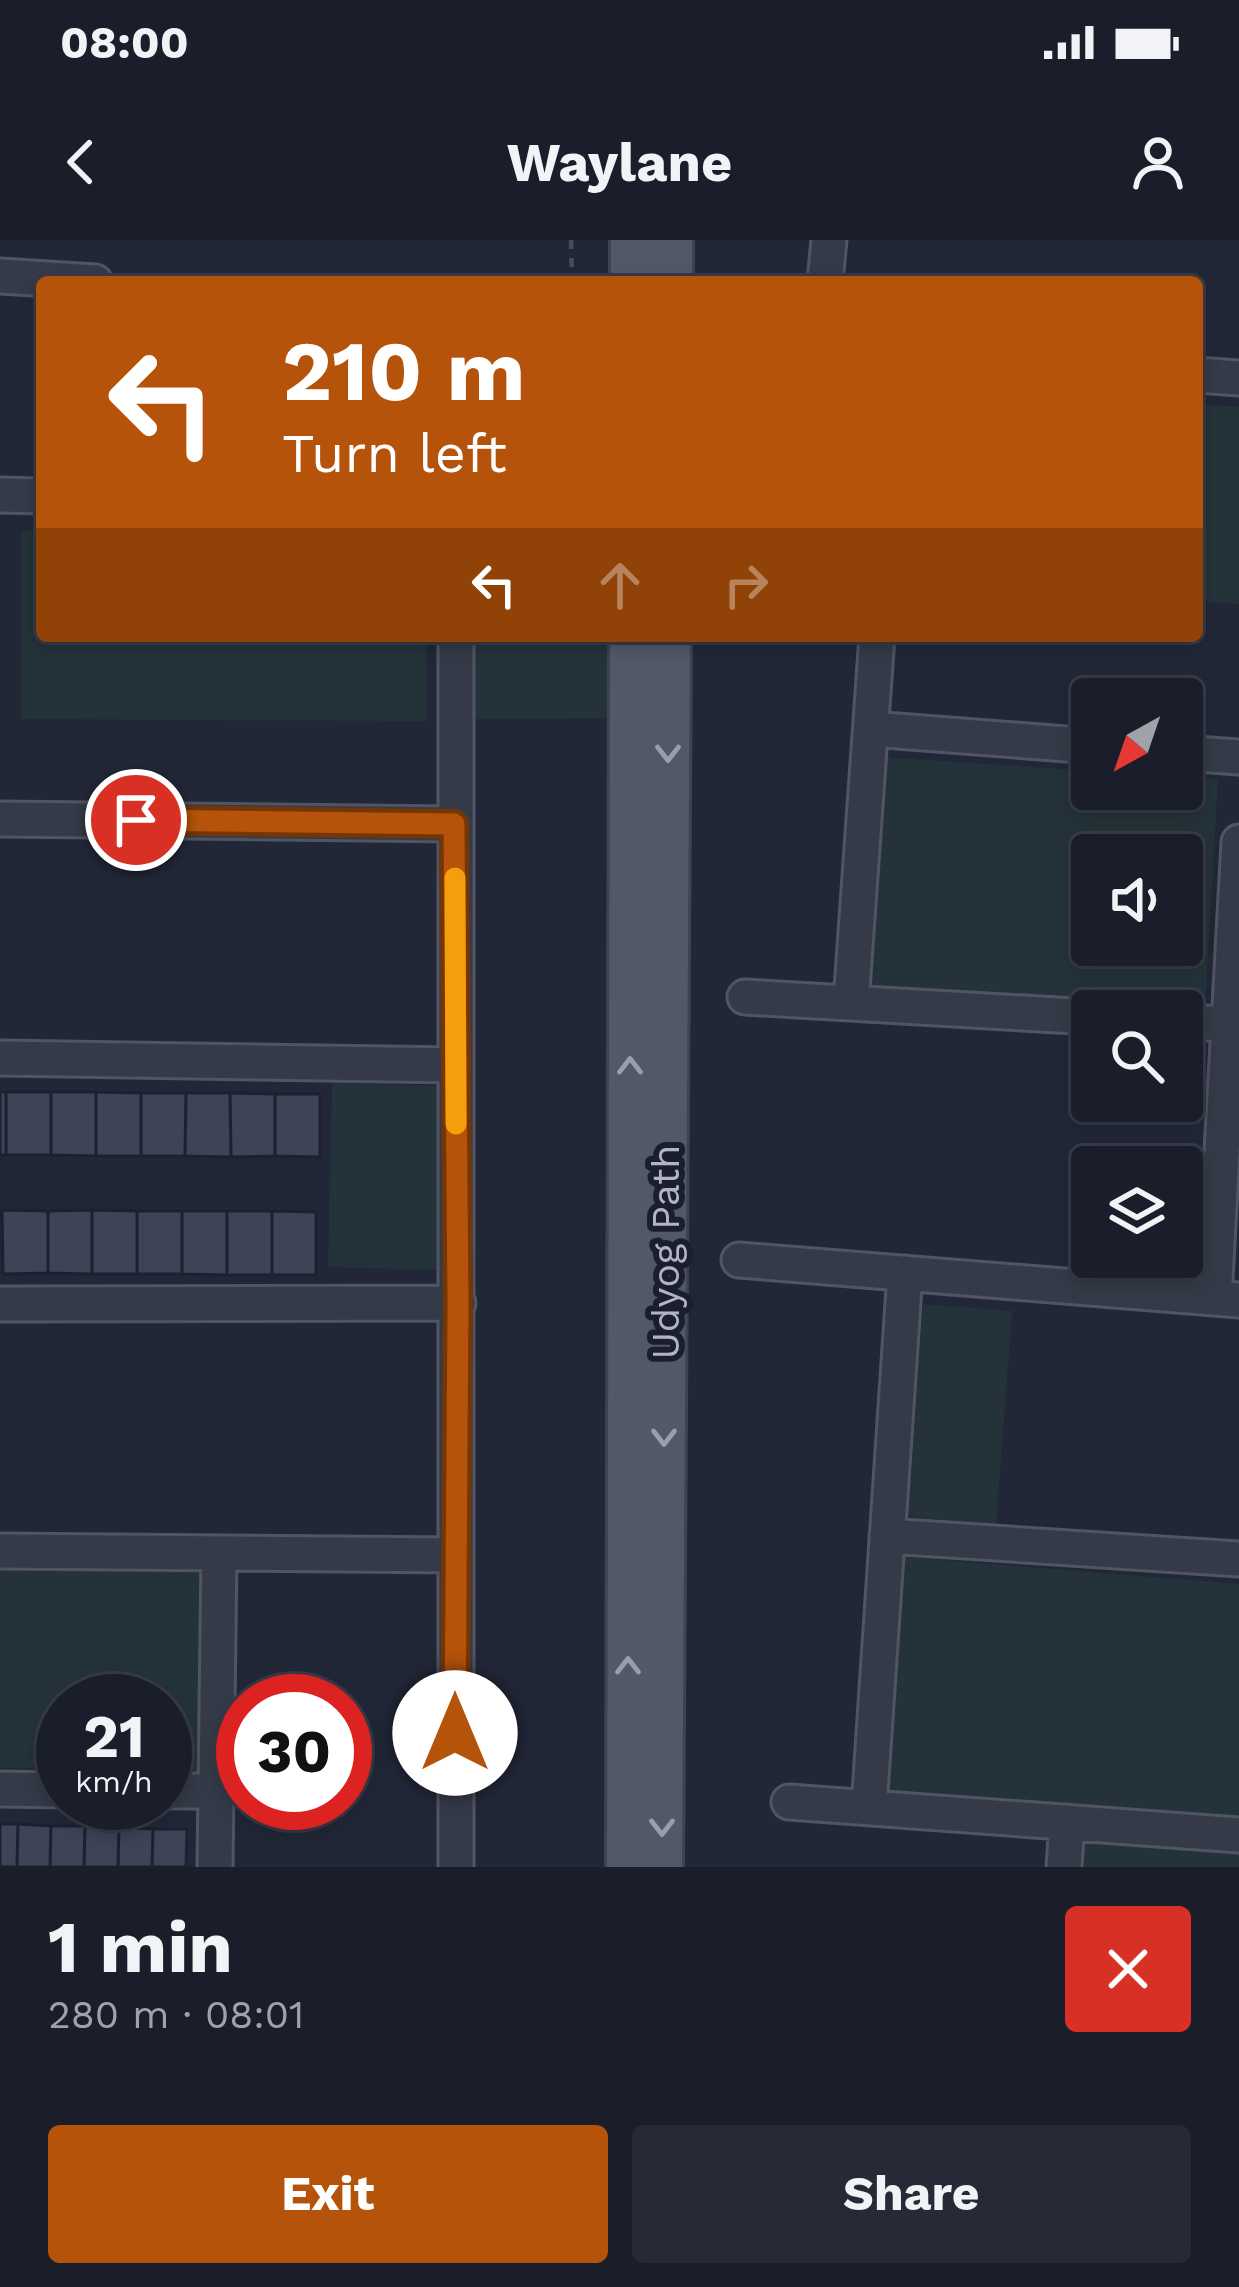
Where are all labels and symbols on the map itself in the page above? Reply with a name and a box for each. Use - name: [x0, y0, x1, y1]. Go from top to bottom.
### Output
- north arrow: [1071, 678, 1203, 810]
- one-way arrow: [655, 745, 681, 763]
- pin: [85, 769, 187, 871]
- one-way arrow: [617, 1056, 643, 1074]
- street label: Udyog Path: [643, 1145, 688, 1359]
- one-way arrow: [651, 1429, 677, 1447]
- one-way arrow: [615, 1656, 641, 1674]
- position arrow: [392, 1670, 518, 1796]
- speed limit sign: 30: [216, 1674, 372, 1830]
- one-way arrow: [649, 1819, 675, 1837]

